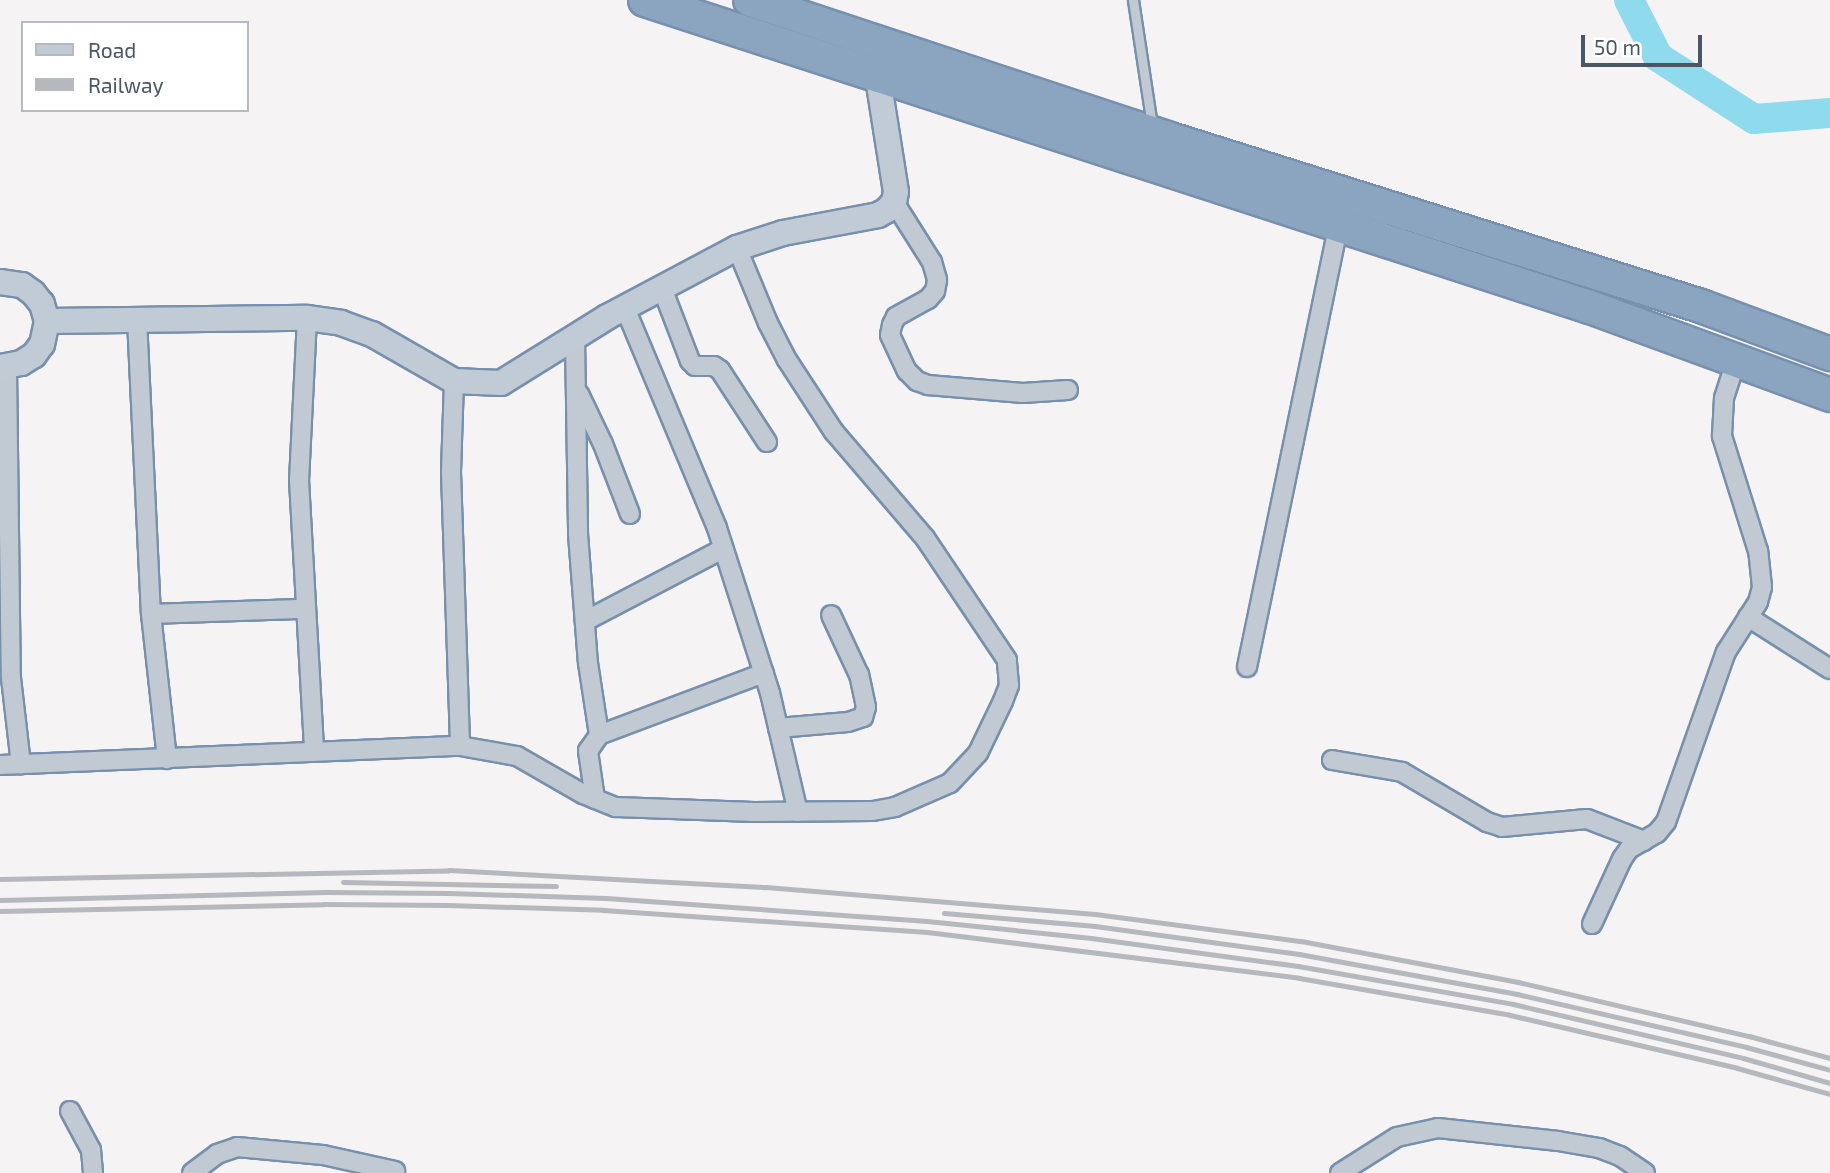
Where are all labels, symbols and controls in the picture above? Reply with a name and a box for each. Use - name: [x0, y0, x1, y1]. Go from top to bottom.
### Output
- legend: [21, 21, 248, 112]
- scale bar: [1585, 21, 1706, 65]
- text: 50 m: [1594, 34, 1641, 59]
- text: Road: [88, 37, 136, 62]
- text: Railway: [88, 72, 164, 97]

